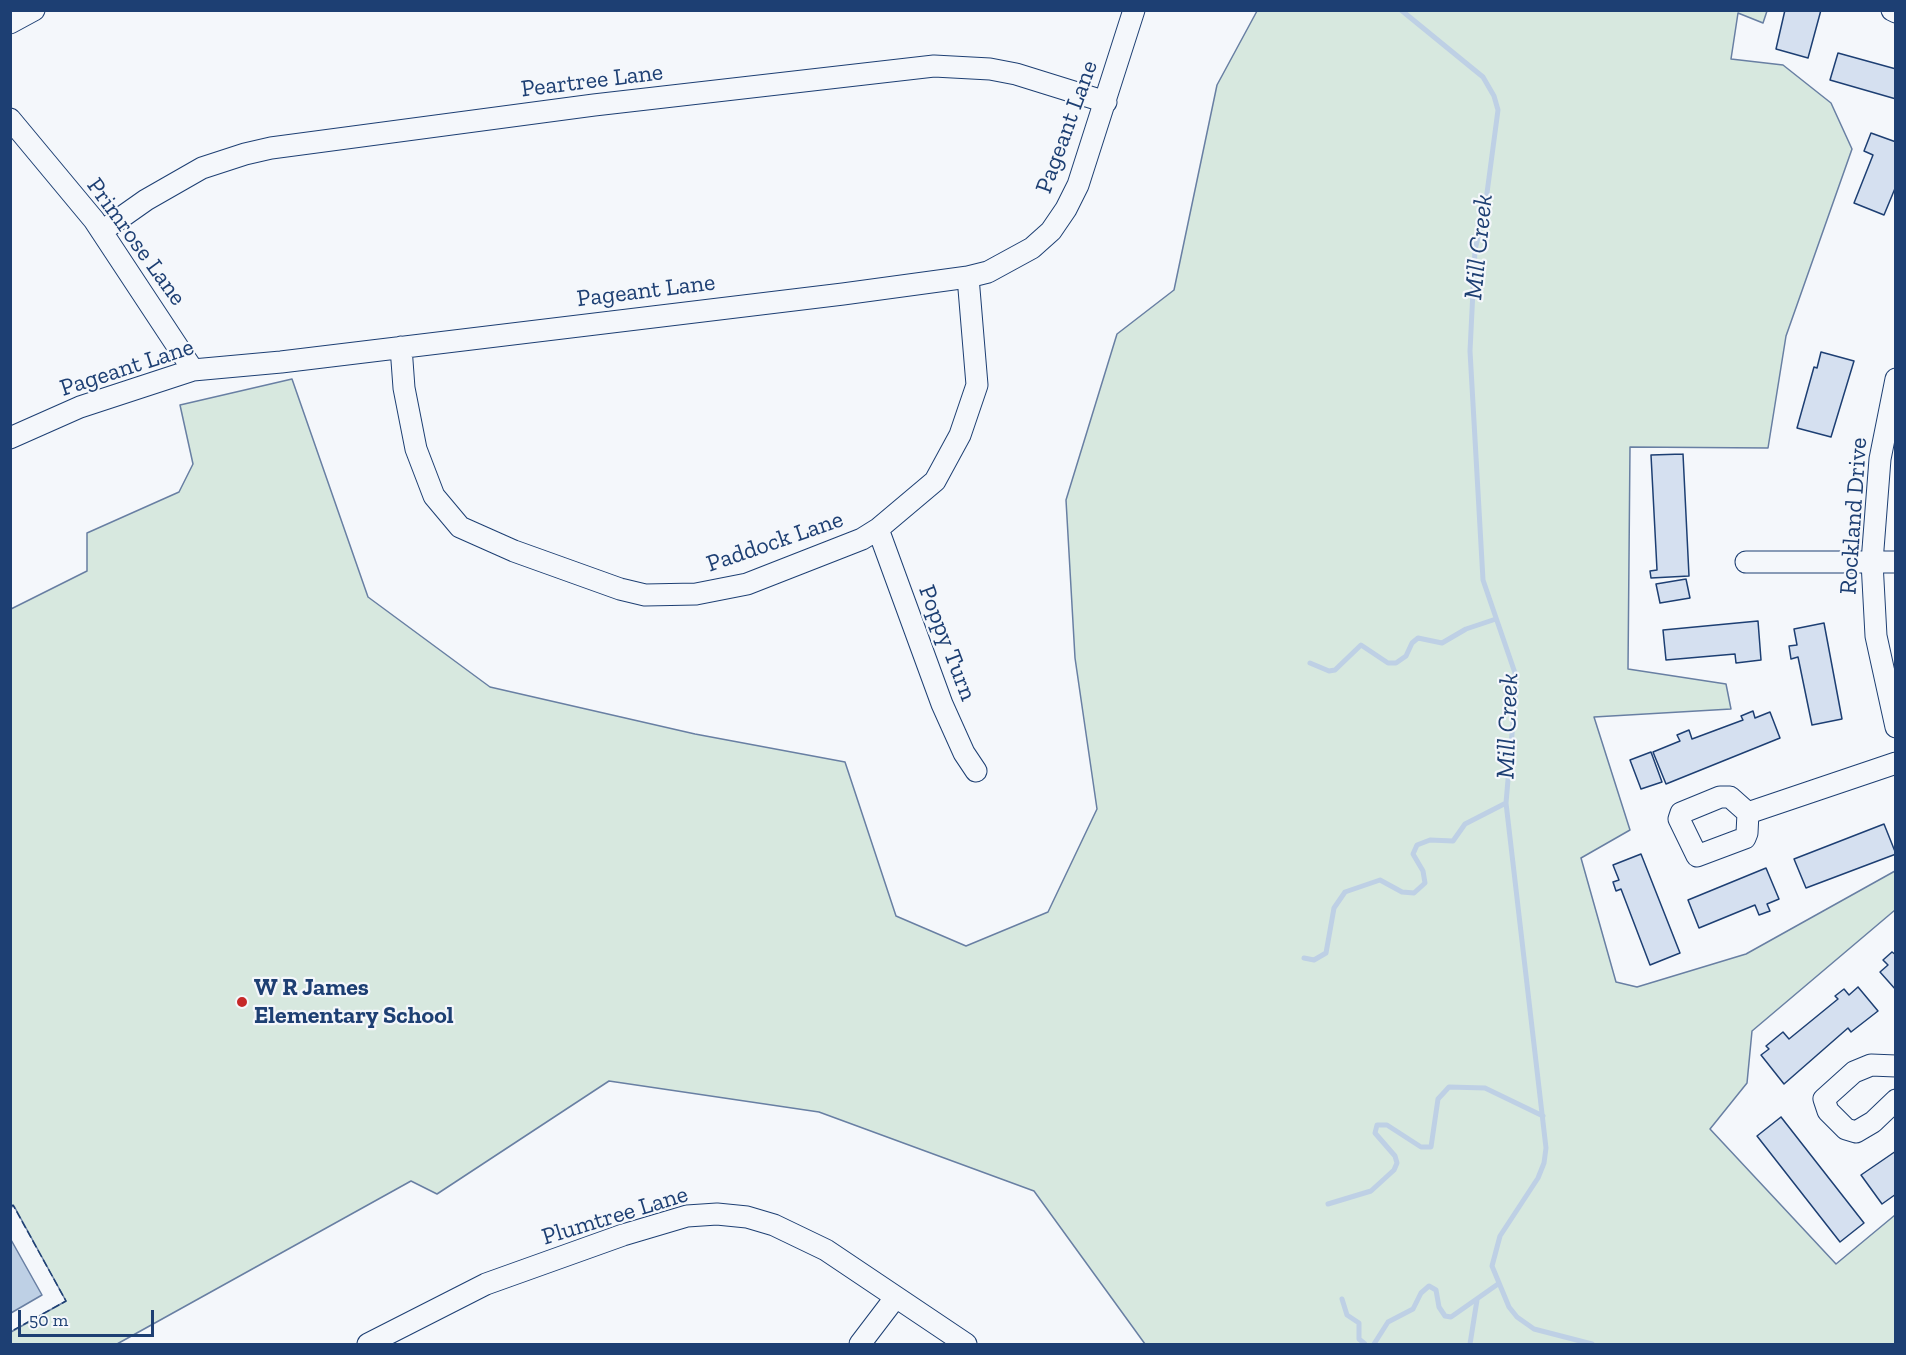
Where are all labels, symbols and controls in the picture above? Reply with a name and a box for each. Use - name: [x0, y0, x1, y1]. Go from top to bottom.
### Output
- street label: Pageant Lane: [1030, 57, 1104, 197]
- street label: Peartree Lane: [519, 58, 665, 104]
- street label: Primrose Lane: [80, 173, 192, 311]
- water label: Mill Creek: [1458, 193, 1500, 301]
- street label: Pageant Lane: [575, 268, 717, 314]
- street label: Pageant Lane: [56, 333, 198, 403]
- street label: Rockland Drive: [1834, 437, 1874, 595]
- street label: Paddock Lane: [703, 505, 847, 579]
- street label: Poppy Turn: [912, 581, 982, 705]
- water label: Mill Creek: [1491, 672, 1525, 780]
- place label: W R James Elementary School: [254, 974, 454, 1030]
- marker: W R James Elementary School: [235, 995, 249, 1009]
- street label: Plumtree Lane: [539, 1180, 691, 1252]
- scale bar: [21, 1298, 158, 1336]
- text: 50 m: [29, 1309, 68, 1331]

